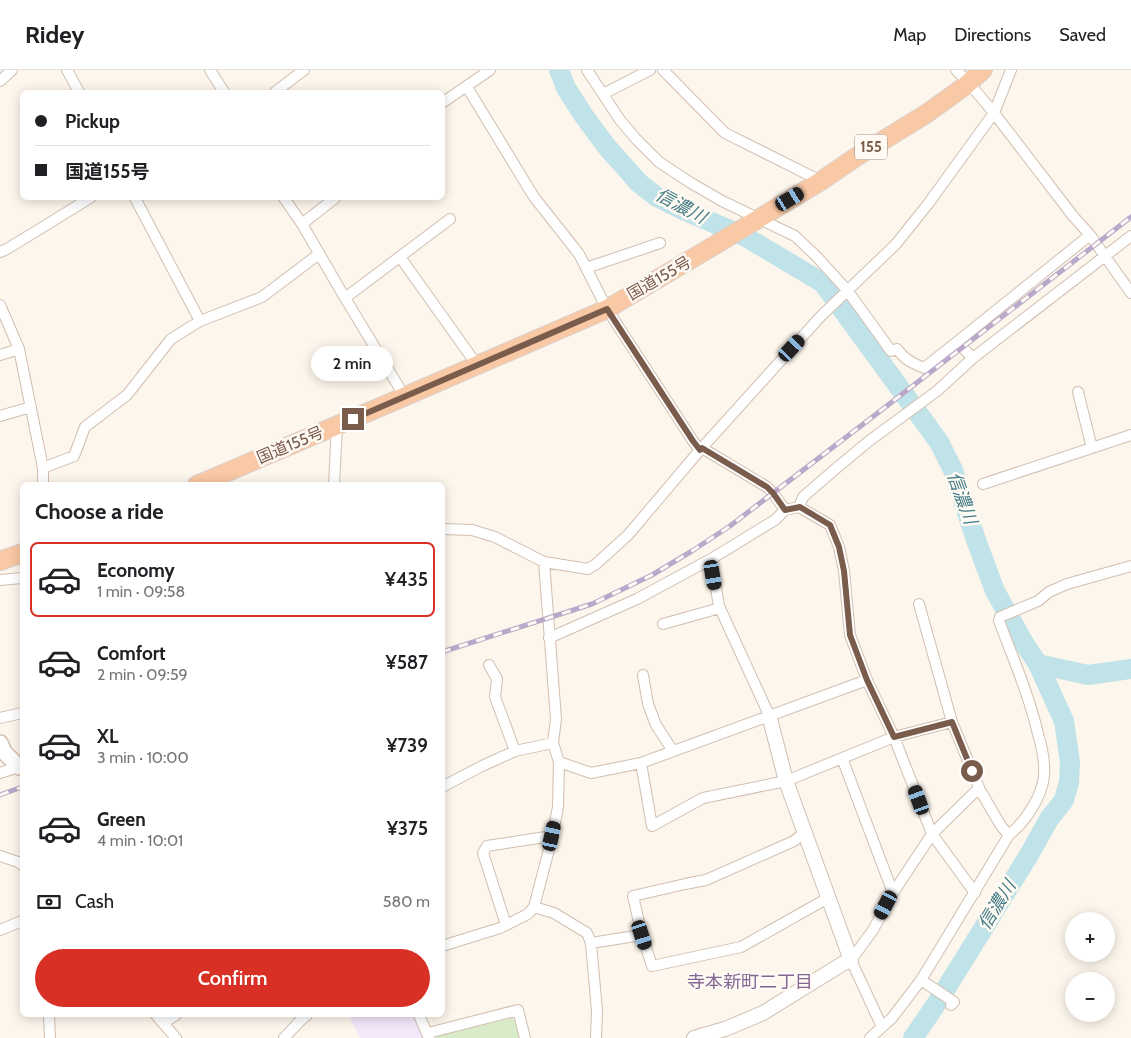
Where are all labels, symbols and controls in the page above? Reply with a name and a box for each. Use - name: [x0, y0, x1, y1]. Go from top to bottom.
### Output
- text: Ridey: [25, 20, 84, 49]
- text: Map: [893, 24, 926, 46]
- text: Directions: [954, 24, 1031, 46]
- text: Saved: [1059, 24, 1106, 46]
- text: Pickup: [65, 110, 120, 133]
- road number: 155: [855, 134, 887, 160]
- text: 国道155号: [65, 160, 149, 183]
- water label: 信濃川: [652, 184, 712, 229]
- car: [773, 185, 806, 213]
- street label: 国道155号: [624, 252, 694, 304]
- car: [776, 332, 807, 364]
- callout: 2 min: [312, 346, 394, 382]
- text: 2 min: [333, 354, 371, 373]
- route end: [342, 408, 364, 430]
- street label: 国道155号: [254, 422, 326, 468]
- water label: 信濃川: [942, 469, 982, 529]
- text: Choose a ride: [35, 498, 164, 525]
- icon: car: [37, 557, 82, 602]
- text: Economy: [97, 559, 175, 582]
- car: [703, 559, 722, 591]
- text: ¥435: [385, 568, 428, 591]
- text: 1 min · 09:58: [97, 582, 185, 601]
- icon: car: [37, 640, 82, 685]
- text: Comfort: [97, 642, 166, 665]
- text: ¥587: [385, 651, 428, 674]
- text: 2 min · 09:59: [97, 665, 188, 684]
- icon: car: [37, 723, 82, 768]
- text: XL: [97, 725, 118, 748]
- text: ¥739: [386, 734, 428, 757]
- text: 3 min · 10:00: [97, 748, 189, 767]
- route start: [961, 760, 983, 782]
- car: [906, 783, 931, 817]
- icon: car: [37, 806, 82, 851]
- text: Green: [97, 808, 146, 831]
- text: ¥375: [387, 817, 428, 840]
- car: [541, 820, 562, 852]
- text: 4 min · 10:01: [97, 831, 183, 850]
- water label: 信濃川: [973, 875, 1022, 934]
- icon: cash: [35, 888, 63, 916]
- car: [872, 888, 899, 922]
- text: Cash: [75, 890, 114, 913]
- text: 580 m: [383, 892, 430, 911]
- map controls: [1065, 912, 1115, 1022]
- button: +: [1065, 912, 1115, 962]
- car: [630, 918, 653, 952]
- button: Confirm: [35, 949, 430, 1007]
- district label: 寺本新町二丁目: [687, 971, 813, 993]
- button: −: [1065, 972, 1115, 1022]

